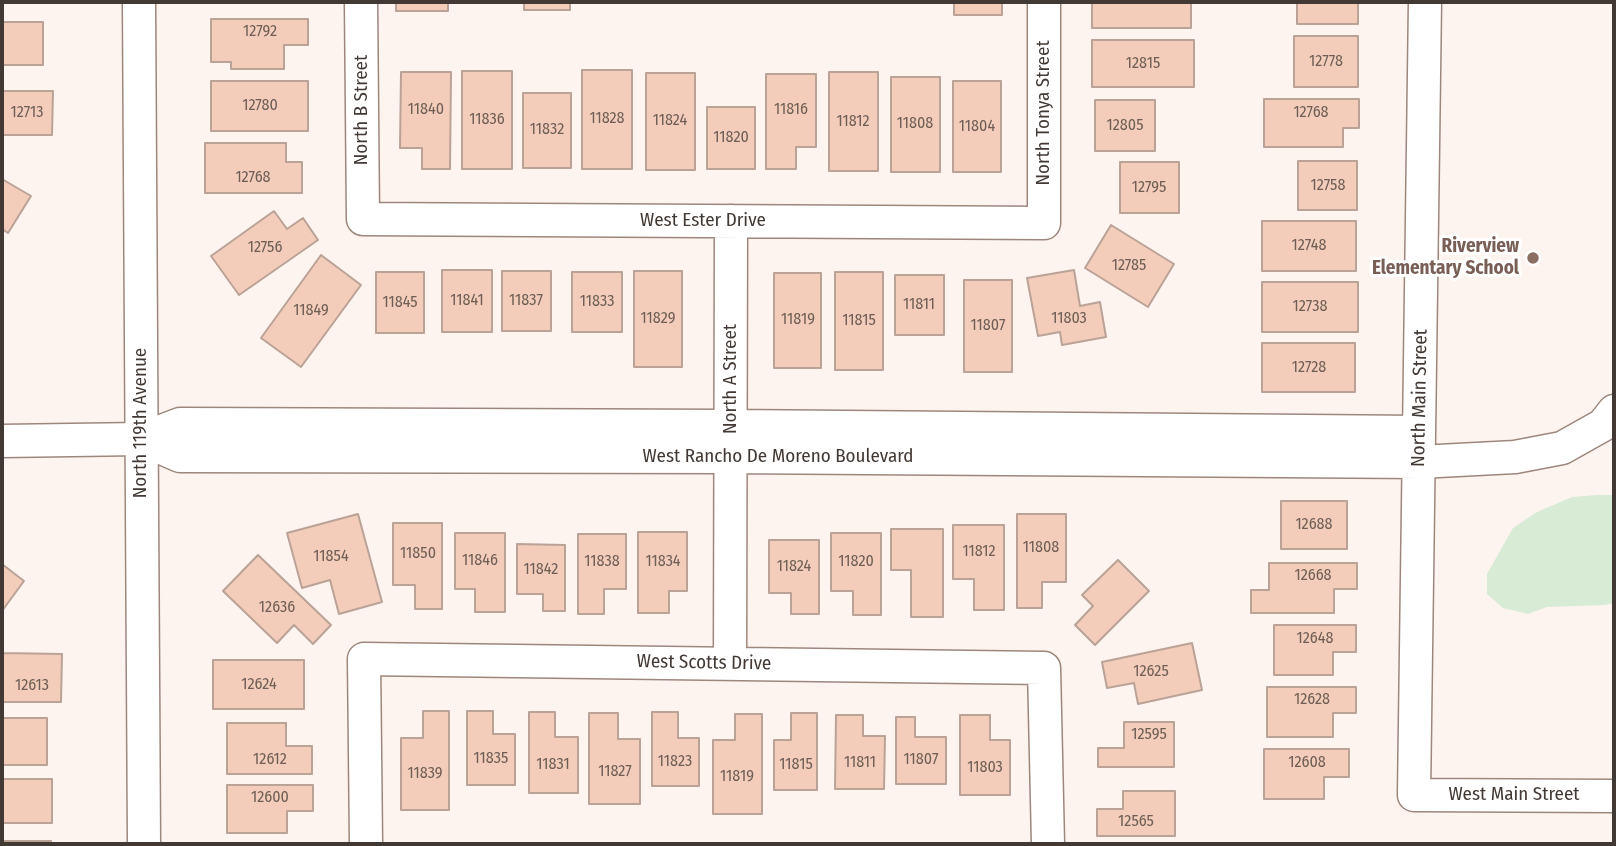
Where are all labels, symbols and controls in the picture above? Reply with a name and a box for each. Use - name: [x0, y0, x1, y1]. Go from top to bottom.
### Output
- house number: 12792: [243, 22, 277, 42]
- street label: North Tonya Street: [1033, 40, 1055, 186]
- house number: 12778: [1309, 52, 1343, 72]
- house number: 12815: [1126, 54, 1160, 74]
- street label: North B Street: [351, 55, 373, 165]
- house number: 12780: [242, 96, 278, 116]
- house number: 11840: [408, 100, 444, 120]
- house number: 11816: [774, 100, 808, 120]
- house number: 12713: [11, 103, 43, 123]
- house number: 12768: [1293, 103, 1329, 123]
- house number: 11828: [589, 109, 625, 129]
- house number: 11836: [469, 110, 505, 130]
- house number: 11824: [653, 111, 687, 131]
- house number: 11812: [836, 112, 870, 132]
- house number: 11808: [897, 114, 933, 134]
- house number: 12805: [1107, 116, 1143, 136]
- house number: 11804: [959, 117, 995, 137]
- house number: 11832: [530, 120, 564, 140]
- house number: 11820: [713, 128, 749, 148]
- house number: 12768: [235, 168, 271, 188]
- house number: 12758: [1311, 176, 1345, 196]
- house number: 12795: [1132, 178, 1166, 198]
- street label: West Ester Drive: [640, 210, 766, 232]
- house number: 12748: [1292, 236, 1326, 256]
- place label: Riverview Elementary School: [1372, 236, 1519, 280]
- house number: 12756: [248, 238, 282, 258]
- marker: Riverview Elementary School: [1525, 250, 1541, 266]
- house number: 12785: [1112, 256, 1146, 276]
- house number: 11841: [450, 291, 484, 311]
- house number: 11837: [509, 291, 543, 311]
- house number: 11833: [580, 292, 614, 312]
- house number: 11845: [382, 293, 418, 313]
- house number: 11811: [903, 295, 935, 315]
- house number: 12738: [1293, 297, 1327, 317]
- house number: 11849: [293, 301, 329, 321]
- house number: 11829: [641, 309, 675, 329]
- house number: 11803: [1051, 309, 1087, 329]
- house number: 11819: [781, 310, 815, 330]
- house number: 11815: [842, 311, 876, 331]
- house number: 11807: [971, 316, 1005, 336]
- street label: North A Street: [720, 324, 742, 434]
- street label: North Main Street: [1407, 329, 1433, 467]
- street label: North 119th Avenue: [130, 348, 152, 498]
- house number: 12728: [1292, 358, 1326, 378]
- street label: West Rancho De Moreno Boulevard: [643, 446, 913, 468]
- house number: 12688: [1295, 515, 1333, 535]
- house number: 11808: [1023, 538, 1059, 558]
- house number: 11812: [962, 542, 996, 562]
- house number: 11850: [400, 544, 436, 564]
- house number: 11854: [313, 547, 349, 567]
- house number: 11846: [462, 551, 498, 571]
- house number: 11838: [584, 552, 620, 572]
- house number: 11834: [645, 552, 681, 572]
- house number: 11820: [838, 552, 874, 572]
- house number: 11824: [777, 557, 811, 577]
- house number: 11842: [524, 560, 558, 580]
- house number: 12668: [1294, 566, 1332, 586]
- house number: 12636: [259, 598, 295, 618]
- house number: 12648: [1297, 629, 1333, 649]
- street label: West Scotts Drive: [636, 650, 772, 676]
- house number: 12625: [1133, 662, 1169, 682]
- house number: 12624: [241, 675, 277, 695]
- house number: 12613: [15, 676, 49, 696]
- house number: 12628: [1294, 690, 1330, 710]
- house number: 12595: [1131, 725, 1167, 745]
- house number: 11835: [474, 749, 508, 769]
- house number: 12612: [253, 750, 287, 770]
- house number: 11807: [904, 750, 938, 770]
- house number: 11823: [658, 752, 692, 772]
- house number: 11811: [844, 753, 876, 773]
- house number: 12608: [1288, 753, 1326, 773]
- house number: 11831: [536, 755, 570, 775]
- house number: 11815: [779, 755, 813, 775]
- house number: 11803: [967, 758, 1003, 778]
- house number: 11827: [598, 762, 632, 782]
- house number: 11839: [407, 764, 443, 784]
- house number: 11819: [720, 767, 754, 787]
- street label: West Main Street: [1448, 784, 1580, 806]
- house number: 12600: [251, 788, 289, 808]
- house number: 12565: [1118, 812, 1154, 832]

